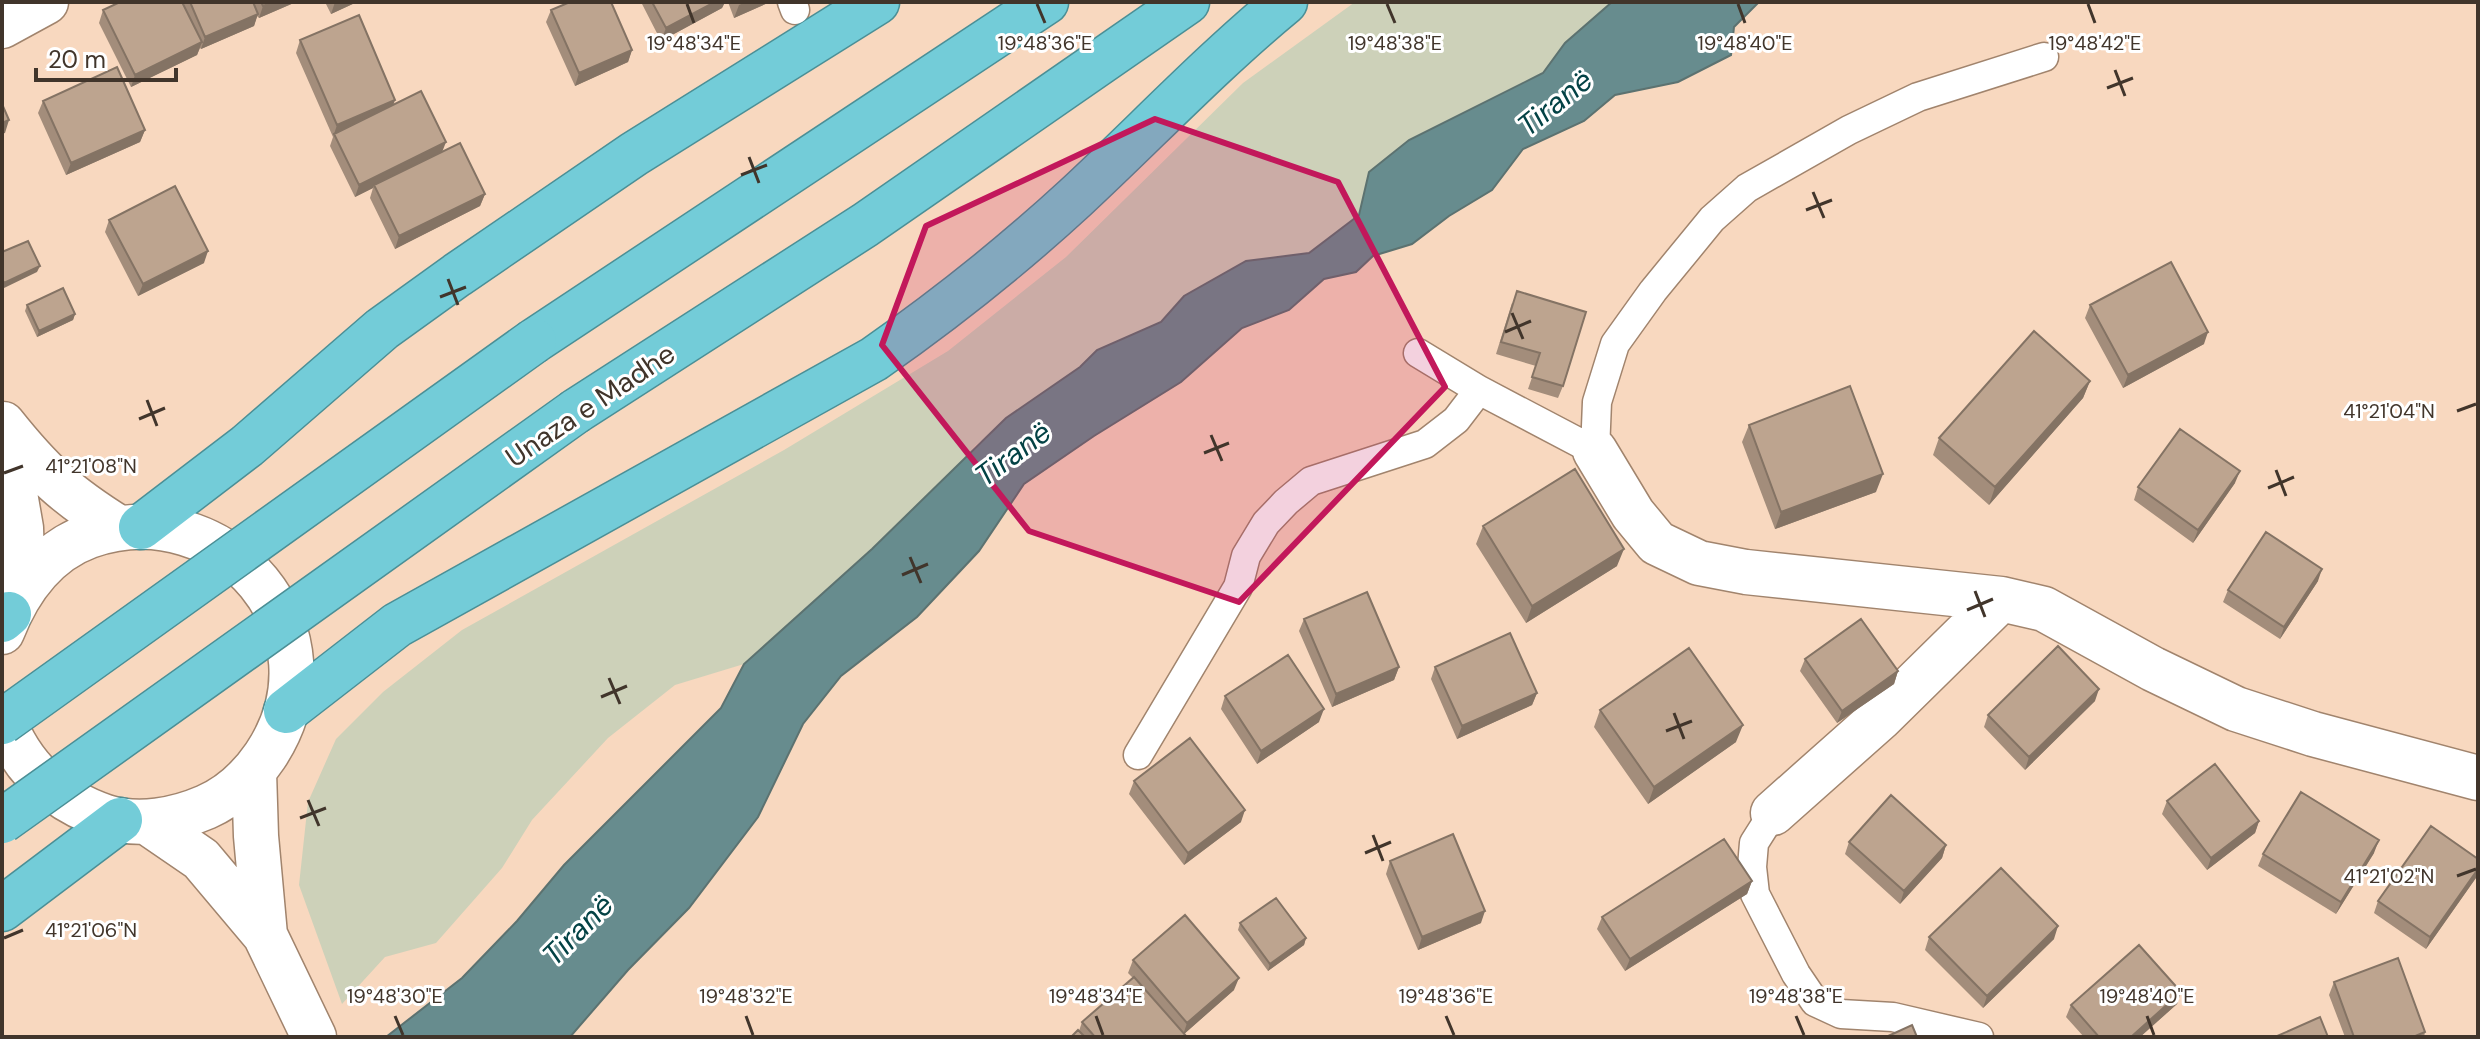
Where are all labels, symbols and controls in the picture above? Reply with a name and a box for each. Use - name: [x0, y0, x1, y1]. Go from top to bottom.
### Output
- text: 19°48'34"E: [647, 30, 741, 56]
- text: 19°48'36"E: [998, 30, 1092, 56]
- text: 19°48'38"E: [1348, 30, 1442, 56]
- text: 19°48'40"E: [1697, 30, 1793, 56]
- text: 19°48'42"E: [2049, 30, 2141, 56]
- scale bar: [36, 32, 176, 82]
- text: 20 m: [48, 44, 106, 75]
- water label: Tiranë: [1509, 60, 1600, 145]
- street label: Unaza e Madhe: [498, 335, 682, 476]
- text: 41°21'04"N: [2343, 398, 2435, 424]
- water label: Tiranë: [967, 412, 1059, 495]
- text: 41°21'08"N: [45, 453, 137, 479]
- text: 41°21'02"N: [2344, 863, 2434, 889]
- water label: Tiranë: [533, 885, 622, 974]
- text: 41°21'06"N: [45, 917, 137, 943]
- text: 19°48'30"E: [347, 983, 443, 1009]
- text: 19°48'32"E: [699, 983, 793, 1009]
- text: 19°48'34"E: [1049, 983, 1143, 1009]
- text: 19°48'36"E: [1399, 983, 1493, 1009]
- text: 19°48'38"E: [1749, 983, 1843, 1009]
- text: 19°48'40"E: [2099, 983, 2195, 1009]

